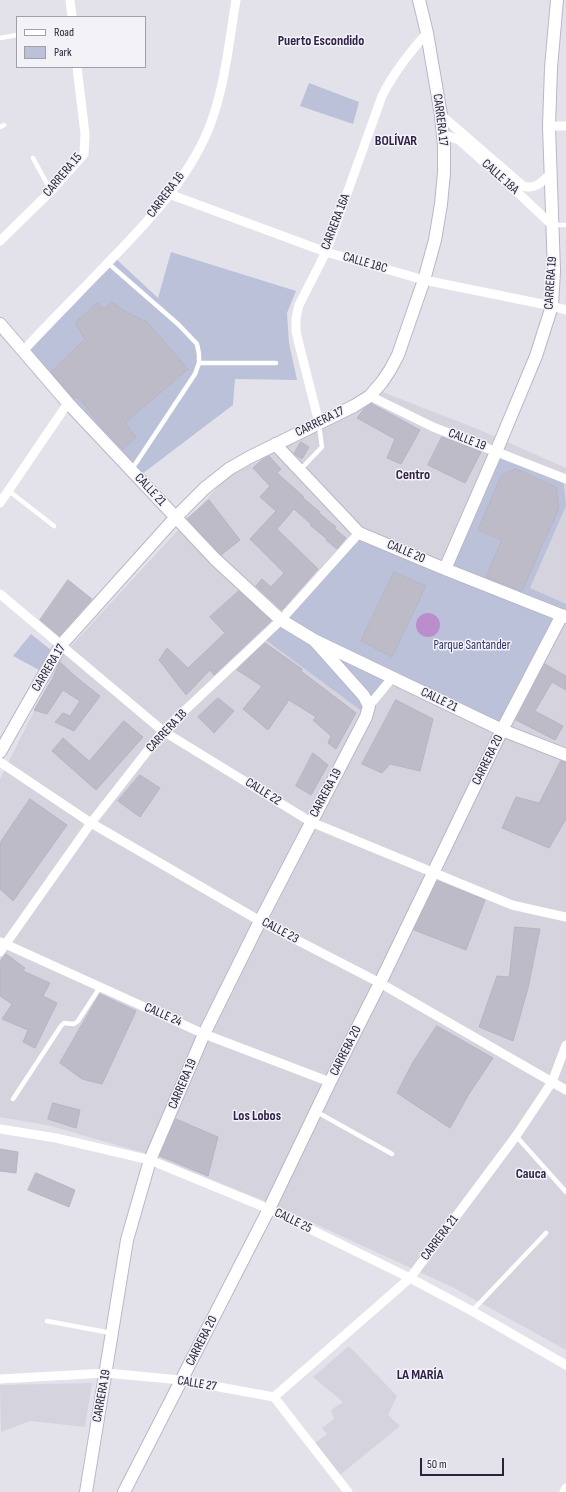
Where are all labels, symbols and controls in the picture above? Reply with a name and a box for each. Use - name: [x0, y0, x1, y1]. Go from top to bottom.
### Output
- legend: [16, 16, 146, 68]
- text: Road: [54, 25, 74, 40]
- district label: Puerto Escondido: [278, 33, 364, 49]
- text: Park: [54, 45, 72, 60]
- street label: CARRERA 17: [429, 93, 451, 147]
- district label: BOLÍVAR: [375, 133, 417, 149]
- street label: CARRERA 15: [40, 150, 86, 200]
- street label: CALLE 18A: [478, 156, 522, 198]
- street label: CARRERA 16: [144, 169, 188, 221]
- street label: CARRERA 16A: [318, 192, 354, 252]
- street label: CALLE 18C: [341, 249, 389, 277]
- street label: CARRERA 19: [541, 256, 561, 310]
- street label: CARRERA 17: [293, 403, 347, 441]
- street label: CALLE 19: [446, 426, 488, 454]
- district label: Centro: [396, 467, 430, 483]
- street label: CALLE 21: [131, 470, 169, 510]
- street label: CALLE 20: [385, 537, 427, 567]
- park label: Parque Santander: [433, 638, 511, 654]
- street label: CARRERA 17: [29, 641, 69, 695]
- street label: CALLE 21: [418, 684, 460, 716]
- street label: CARRERA 18: [143, 706, 191, 756]
- street label: CARRERA 20: [469, 732, 507, 788]
- street label: CARRERA 19: [307, 766, 345, 820]
- street label: CALLE 22: [242, 775, 284, 809]
- street label: CALLE 23: [259, 915, 301, 947]
- street label: CALLE 24: [142, 1000, 184, 1030]
- street label: CARRERA 20: [327, 1023, 365, 1079]
- street label: CARRERA 19: [165, 1057, 201, 1111]
- district label: Los Lobos: [233, 1108, 281, 1124]
- district label: Cauca: [516, 1166, 546, 1182]
- street label: CALLE 25: [272, 1205, 314, 1237]
- street label: CARRERA 21: [418, 1212, 462, 1264]
- street label: CARRERA 20: [183, 1313, 221, 1369]
- district label: LA MARÍA: [397, 1367, 443, 1383]
- street label: CARRERA 19: [90, 1369, 114, 1423]
- street label: CALLE 27: [176, 1373, 218, 1395]
- scale bar: [422, 1450, 506, 1476]
- text: 50 m: [427, 1457, 447, 1472]

